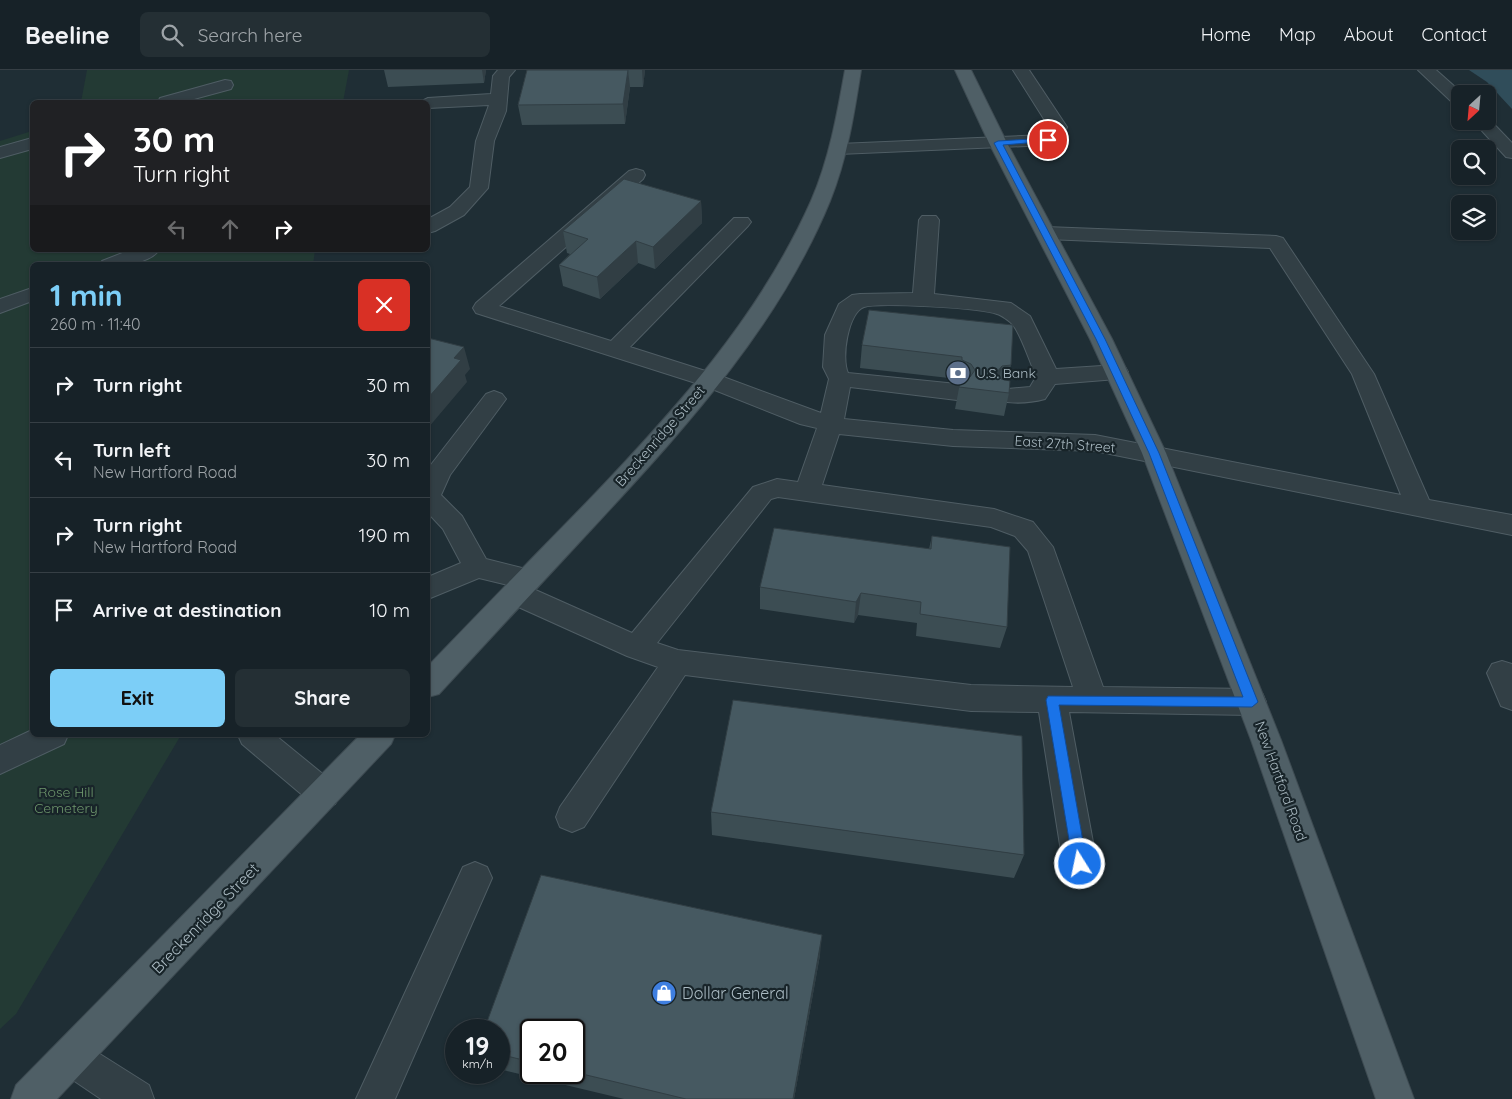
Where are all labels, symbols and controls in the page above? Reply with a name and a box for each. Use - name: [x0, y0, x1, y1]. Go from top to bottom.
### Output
- search box: [140, 12, 490, 57]
- text: Beeline: [25, 20, 110, 50]
- icon: search: [158, 21, 186, 49]
- text: Search here: [198, 23, 303, 47]
- text: Home: [1201, 23, 1251, 46]
- text: Map: [1279, 23, 1316, 46]
- text: About: [1344, 23, 1394, 46]
- text: Contact: [1422, 23, 1487, 46]
- north arrow: [1451, 85, 1496, 130]
- map controls: [1451, 85, 1496, 240]
- text: 30 m: [133, 117, 215, 161]
- pin: [1027, 119, 1069, 161]
- icon: right: [50, 120, 115, 185]
- icon: arrive: [1034, 126, 1062, 154]
- button: search: [1451, 140, 1496, 185]
- text: Turn right: [133, 160, 230, 188]
- button: layers: [1451, 195, 1496, 240]
- icon: left: [163, 215, 191, 243]
- icon: ahead: [216, 215, 244, 243]
- icon: right: [269, 215, 297, 243]
- text: 1 min: [50, 276, 123, 314]
- button: close: [358, 279, 410, 331]
- text: 260 m · 11:40: [50, 314, 141, 334]
- bank icon: U.S. Bank: [945, 360, 971, 386]
- place label: U.S. Bank: [976, 364, 1036, 382]
- icon: right: [50, 371, 78, 399]
- text: Turn right: [93, 373, 182, 397]
- text: 30 m: [366, 373, 410, 397]
- street label: Breckenridge Street: [611, 382, 709, 490]
- street label: East 27th Street: [1014, 431, 1116, 457]
- text: Turn left: [93, 438, 171, 462]
- icon: left: [50, 446, 78, 474]
- text: 30 m: [366, 448, 410, 472]
- text: New Hartford Road: [93, 462, 237, 482]
- text: Turn right: [93, 513, 182, 537]
- icon: right: [50, 521, 78, 549]
- text: 190 m: [359, 523, 410, 547]
- text: New Hartford Road: [93, 537, 237, 557]
- icon: arrive: [50, 596, 78, 624]
- text: Arrive at destination: [93, 598, 282, 622]
- text: 10 m: [369, 598, 410, 622]
- button: Exit: [50, 669, 225, 727]
- button: Share: [235, 669, 410, 727]
- street label: New Hartford Road: [1251, 719, 1311, 843]
- park label: Rose Hill Cemetery: [34, 783, 98, 817]
- position arrow: [1053, 837, 1105, 889]
- street label: Breckenridge Street: [147, 858, 263, 978]
- shop icon: Dollar General: [651, 980, 677, 1006]
- place label: Dollar General: [682, 983, 789, 1003]
- speed limit sign: 20: [520, 1019, 585, 1084]
- text: 19: [466, 1030, 489, 1061]
- text: km/h: [462, 1056, 493, 1071]

